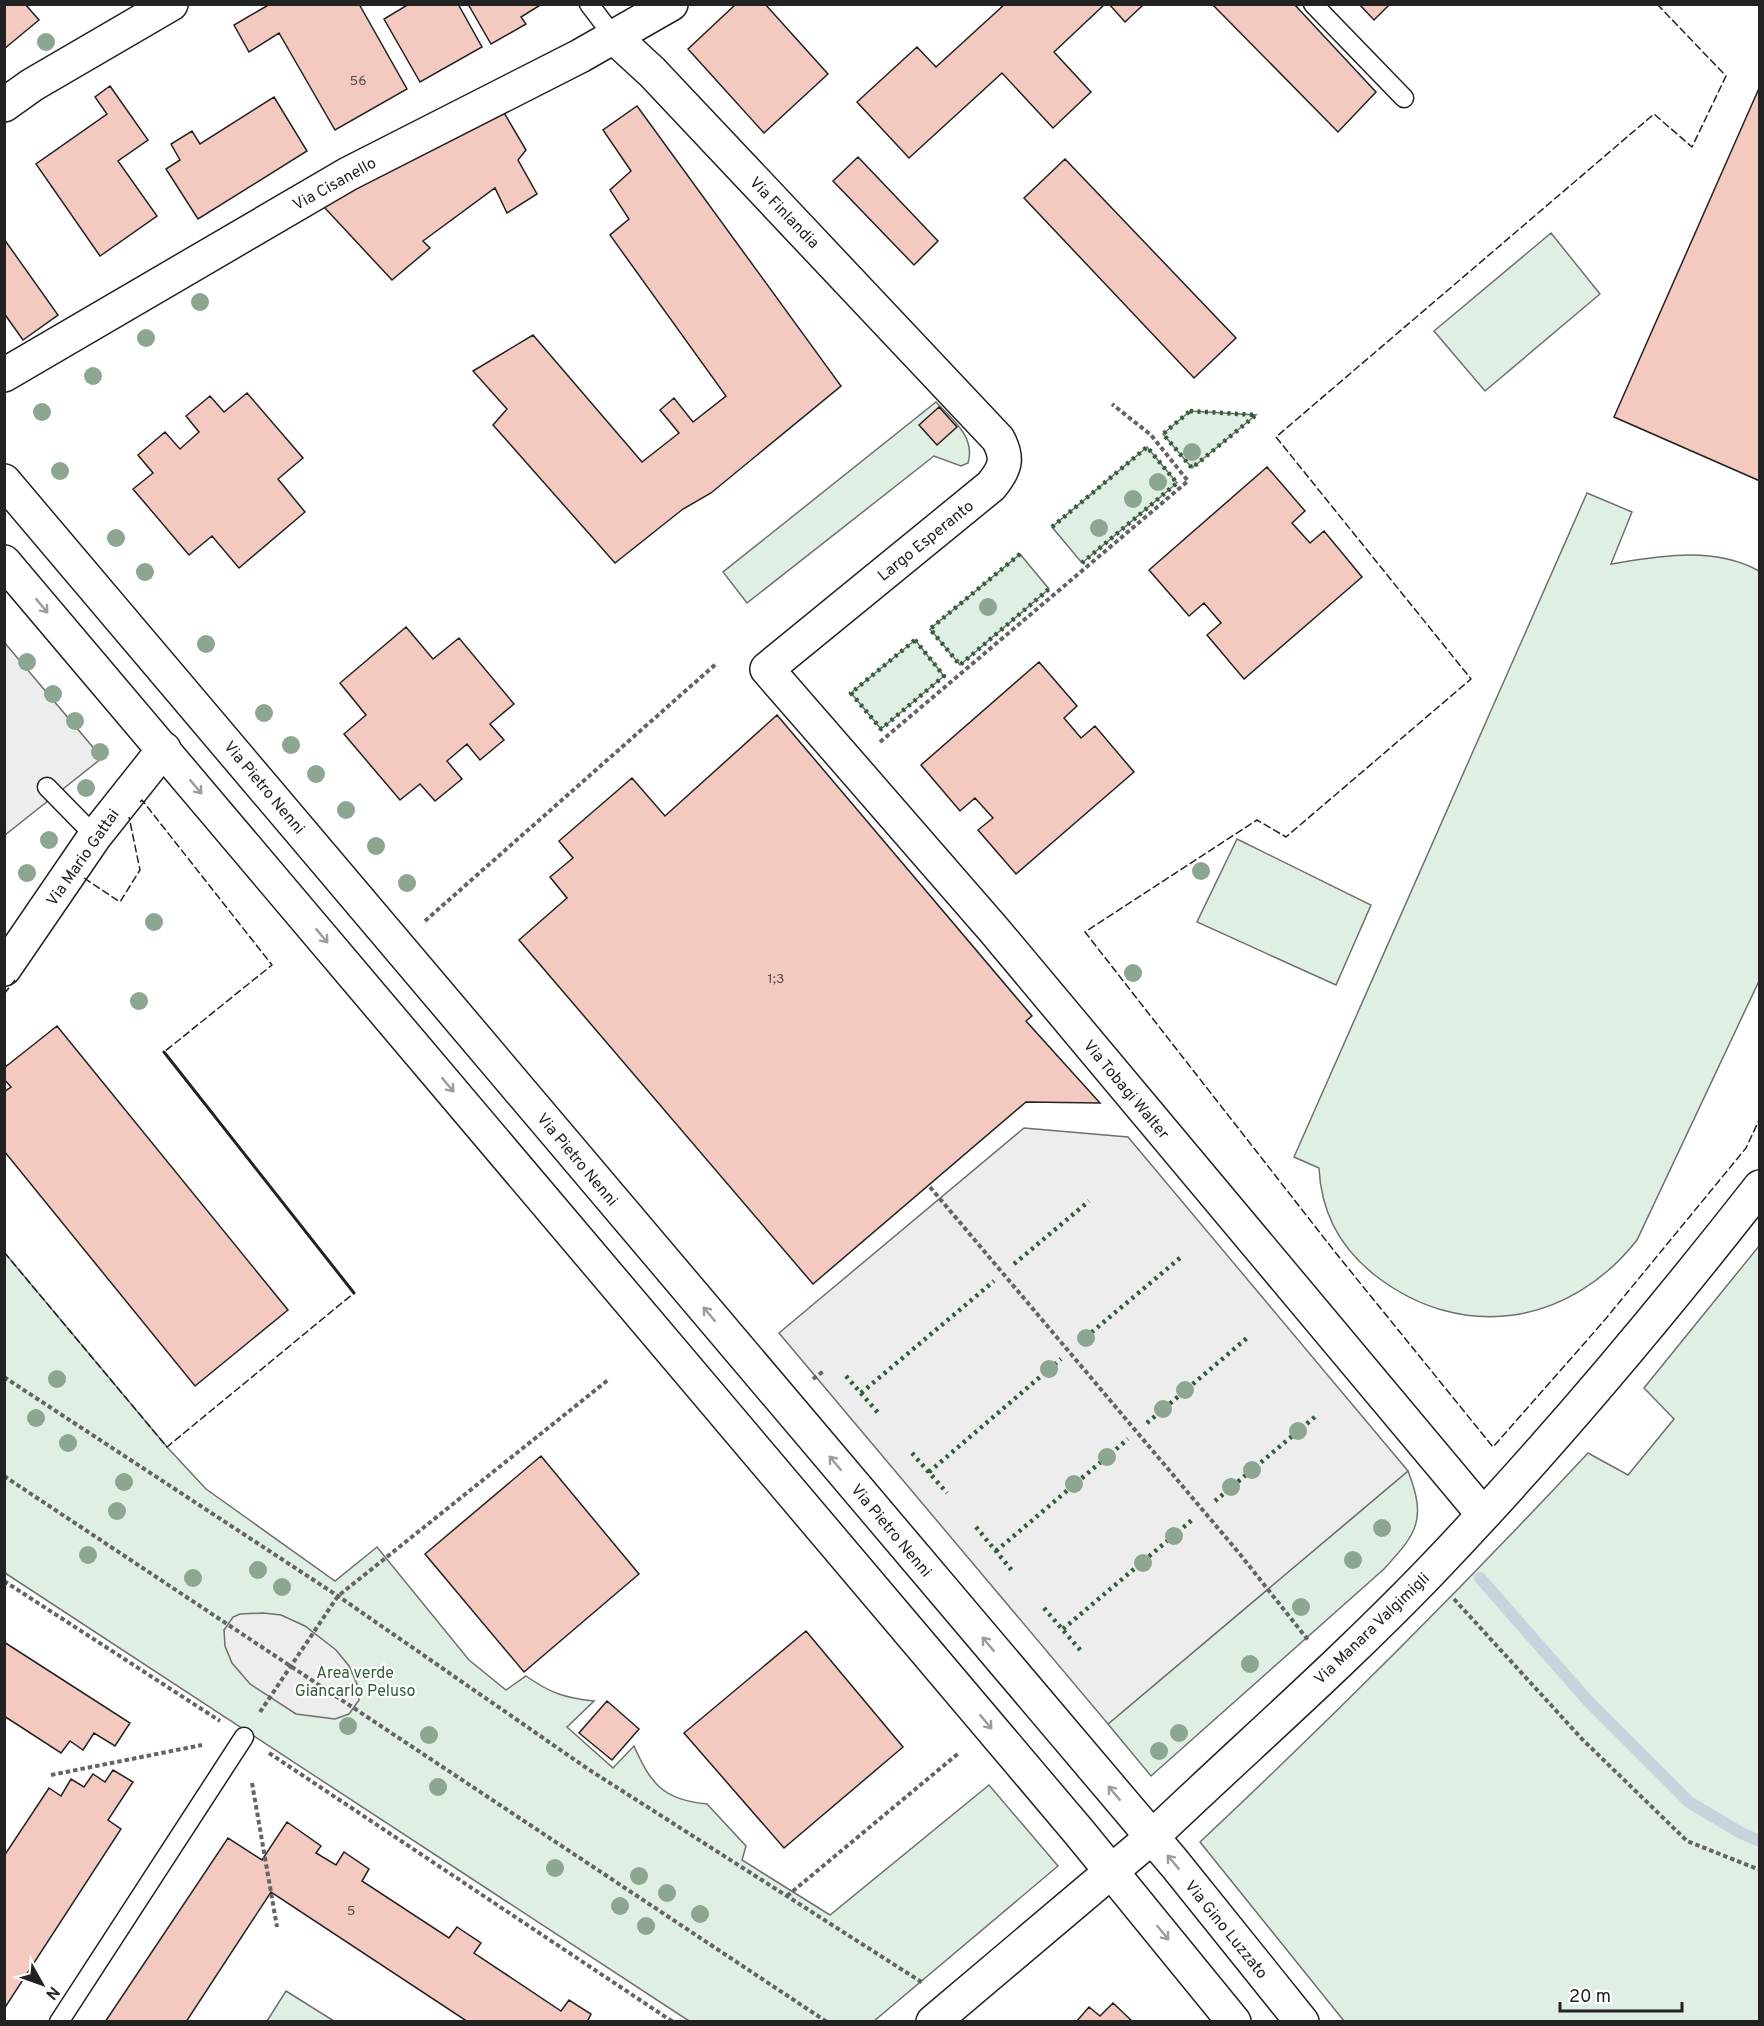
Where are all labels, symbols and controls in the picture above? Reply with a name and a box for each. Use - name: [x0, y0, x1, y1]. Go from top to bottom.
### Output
- house number: 56: [349, 73, 367, 90]
- street label: Via Cisanello: [290, 154, 380, 216]
- street label: Via Finlandia: [744, 173, 823, 254]
- street label: Largo Esperanto: [874, 497, 978, 586]
- one-way arrow: [36, 598, 49, 614]
- street label: Via Pietro Nenni: [219, 738, 308, 839]
- one-way arrow: [189, 779, 203, 794]
- street label: Via Mario Gattai: [43, 806, 125, 911]
- one-way arrow: [315, 928, 329, 943]
- house number: 1;3: [768, 971, 784, 988]
- street label: Via Tobagi Walter: [1078, 1036, 1173, 1144]
- one-way arrow: [441, 1077, 455, 1092]
- street label: Via Pietro Nenni: [532, 1110, 621, 1211]
- one-way arrow: [702, 1307, 716, 1322]
- one-way arrow: [828, 1456, 842, 1471]
- street label: Via Pietro Nenni: [846, 1481, 935, 1582]
- street label: Via Manara Valgimigli: [1311, 1569, 1434, 1690]
- one-way arrow: [981, 1637, 995, 1652]
- park label: Area verde Giancarlo Peluso: [295, 1664, 415, 1702]
- one-way arrow: [979, 1714, 993, 1729]
- one-way arrow: [1107, 1786, 1121, 1801]
- one-way arrow: [1166, 1855, 1180, 1870]
- street label: Via Gino Luzzato: [1180, 1877, 1271, 1984]
- house number: 5: [347, 1903, 355, 1920]
- one-way arrow: [1156, 1925, 1169, 1941]
- north arrow: [12, 1954, 72, 2014]
- scale bar: [1560, 1975, 1682, 2013]
- text: N: [41, 1982, 63, 2003]
- text: 20 m: [1569, 1986, 1611, 2009]

